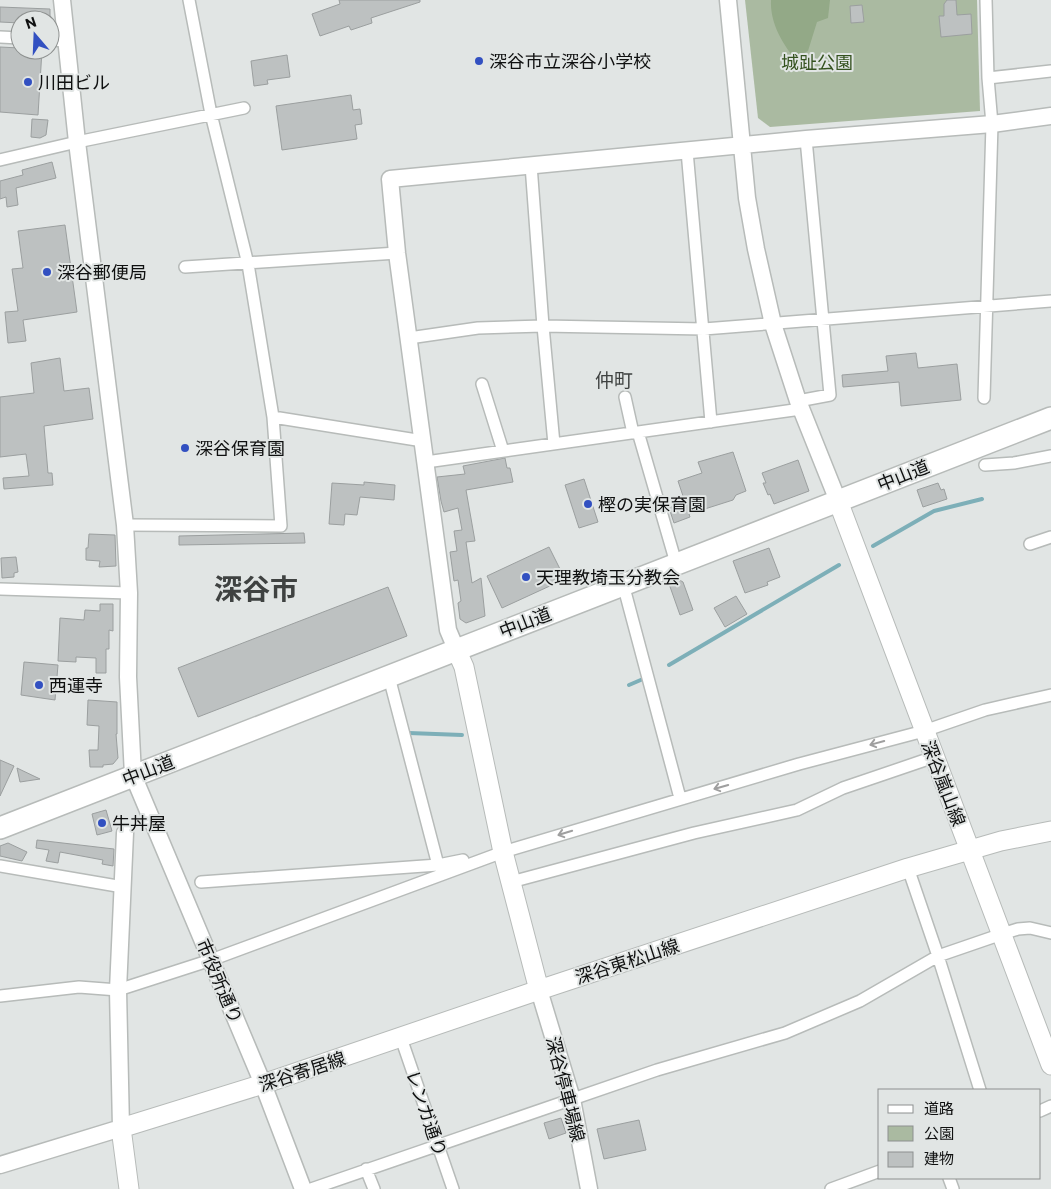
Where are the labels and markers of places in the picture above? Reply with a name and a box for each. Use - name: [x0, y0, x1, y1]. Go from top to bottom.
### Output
- place label: 深谷市立深谷小学校: [489, 50, 651, 72]
- marker: 深谷市立深谷小学校: [473, 55, 485, 67]
- place label: 川田ビル: [38, 71, 110, 93]
- marker: 川田ビル: [22, 76, 34, 88]
- place label: 深谷郵便局: [57, 261, 147, 283]
- marker: 深谷郵便局: [41, 266, 53, 278]
- place label: 深谷保育園: [195, 437, 285, 459]
- marker: 深谷保育園: [179, 442, 191, 454]
- place label: 樫の実保育園: [598, 493, 706, 515]
- marker: 樫の実保育園: [582, 498, 594, 510]
- place label: 天理教埼玉分教会: [536, 566, 680, 588]
- marker: 天理教埼玉分教会: [520, 571, 532, 583]
- place label: 西運寺: [49, 674, 103, 696]
- marker: 西運寺: [33, 679, 45, 691]
- place label: 牛丼屋: [112, 812, 166, 834]
- marker: 牛丼屋: [96, 817, 108, 829]

